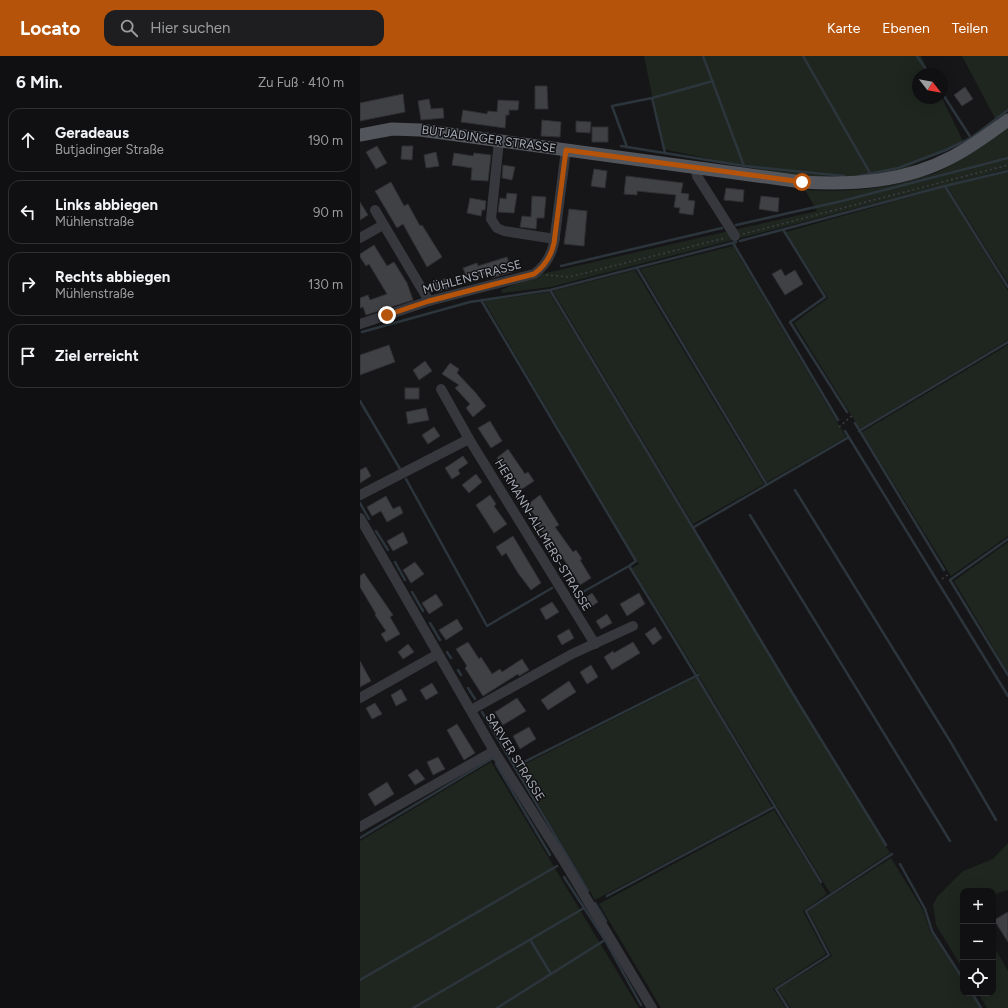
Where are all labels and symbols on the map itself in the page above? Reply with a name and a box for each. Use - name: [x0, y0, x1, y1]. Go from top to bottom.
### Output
- north arrow: [912, 68, 948, 104]
- street label: BUTJADINGER STRASSE: [421, 123, 557, 155]
- route start: [793, 173, 811, 191]
- street label: MÜHLENSTRASSE: [421, 257, 523, 297]
- route end: [378, 306, 396, 324]
- street label: HERMANN-ALLMERS-STRASSE: [492, 457, 594, 613]
- street label: SARVER STRASSE: [482, 711, 548, 803]

